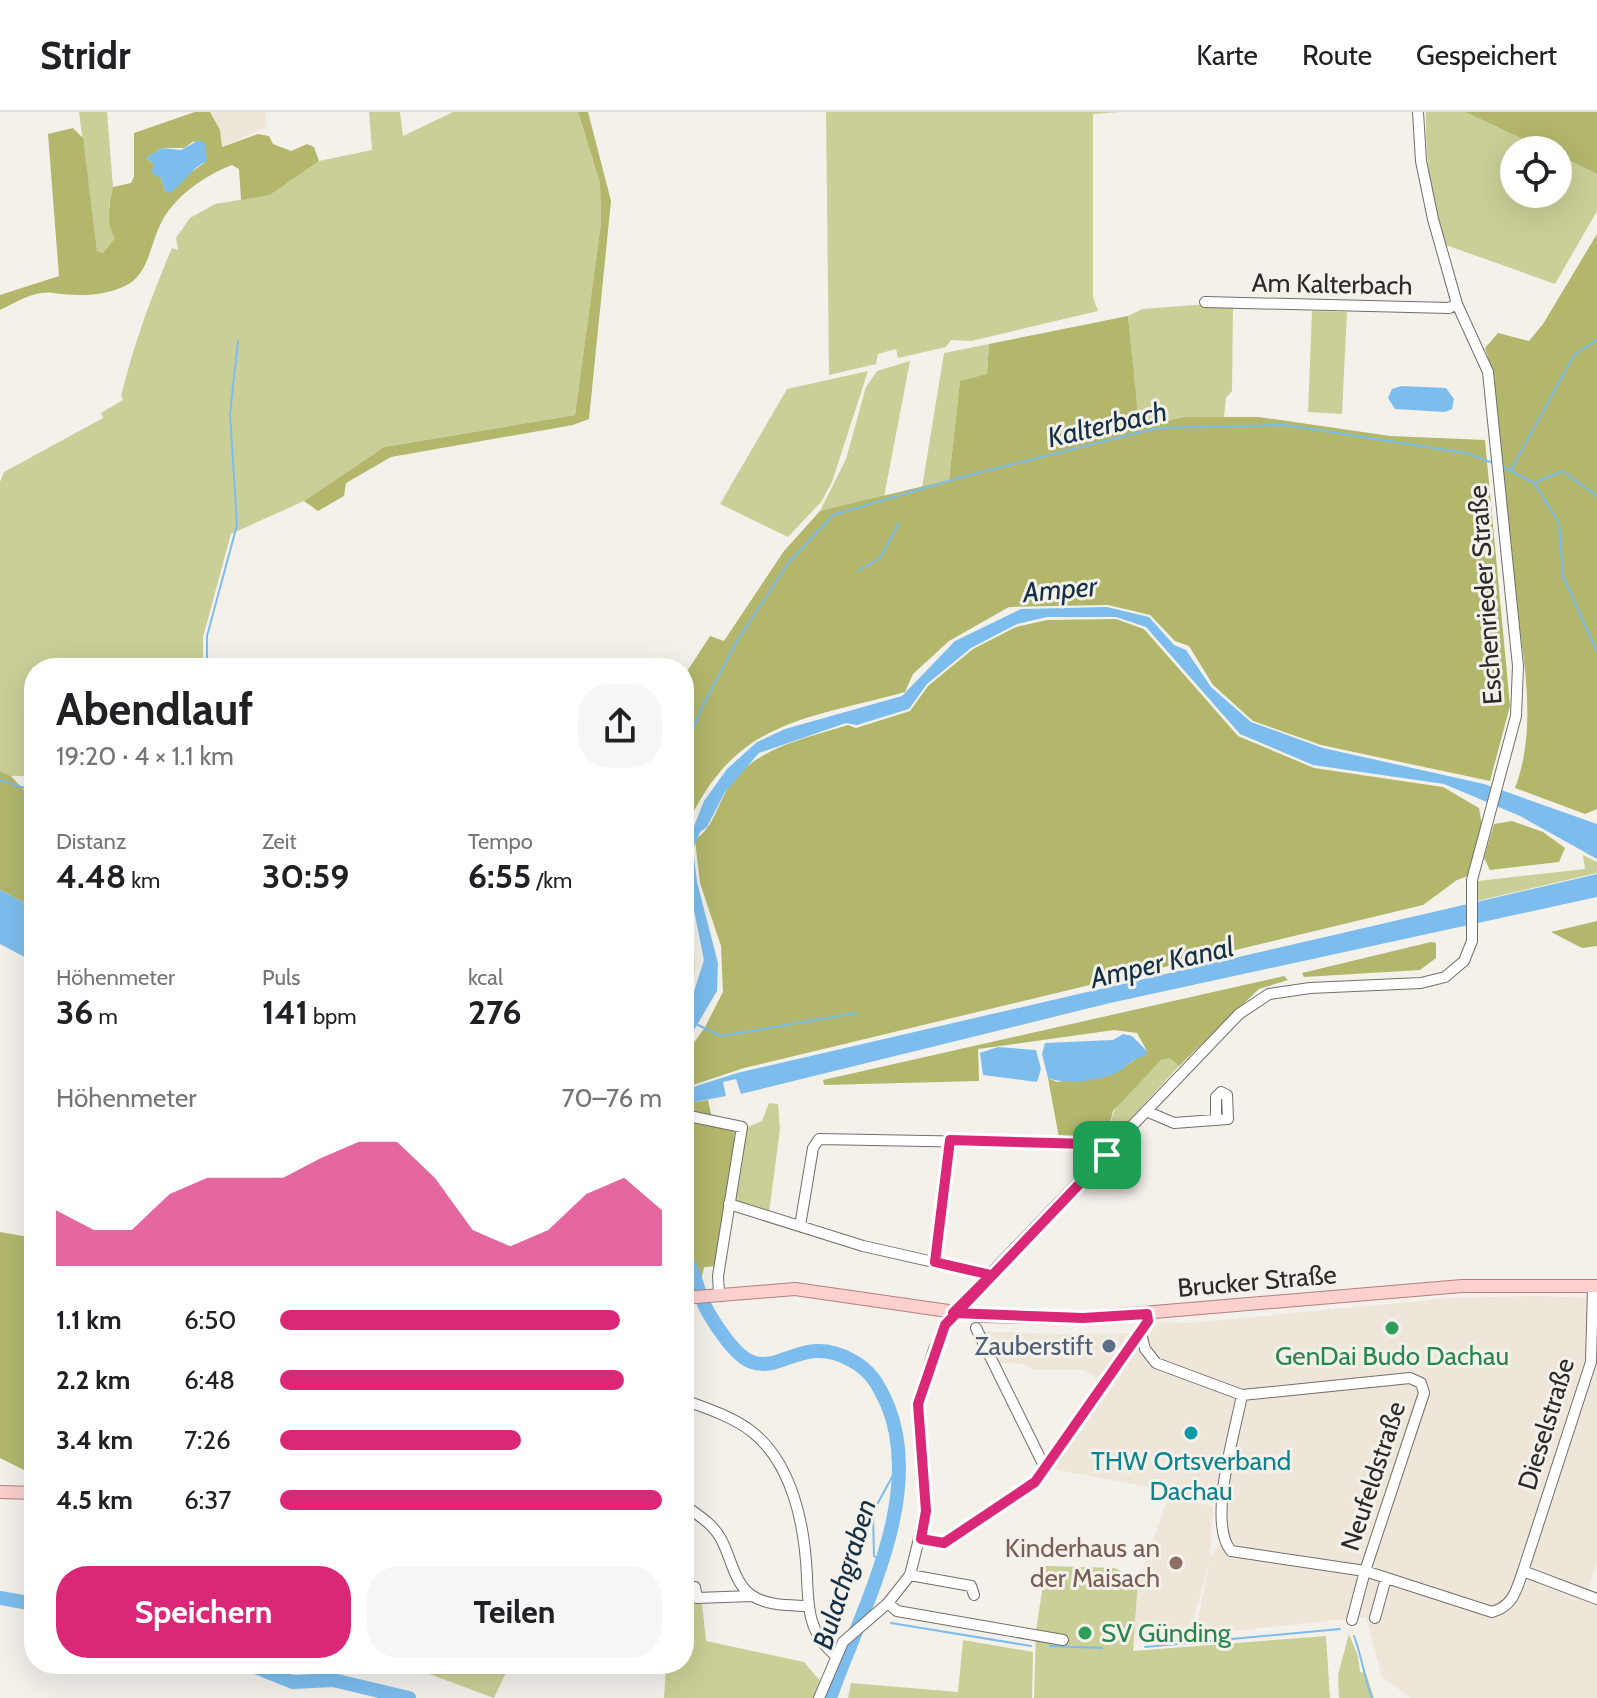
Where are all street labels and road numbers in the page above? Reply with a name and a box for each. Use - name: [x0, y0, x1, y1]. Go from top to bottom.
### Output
- street label: Am Kalterbach: [1251, 267, 1413, 301]
- street label: Eschenrieder Straße: [1461, 484, 1509, 706]
- street label: Brucker Straße: [1176, 1258, 1338, 1304]
- street label: Dieselstraße: [1511, 1354, 1581, 1494]
- street label: Neufeldstraße: [1334, 1397, 1412, 1555]

